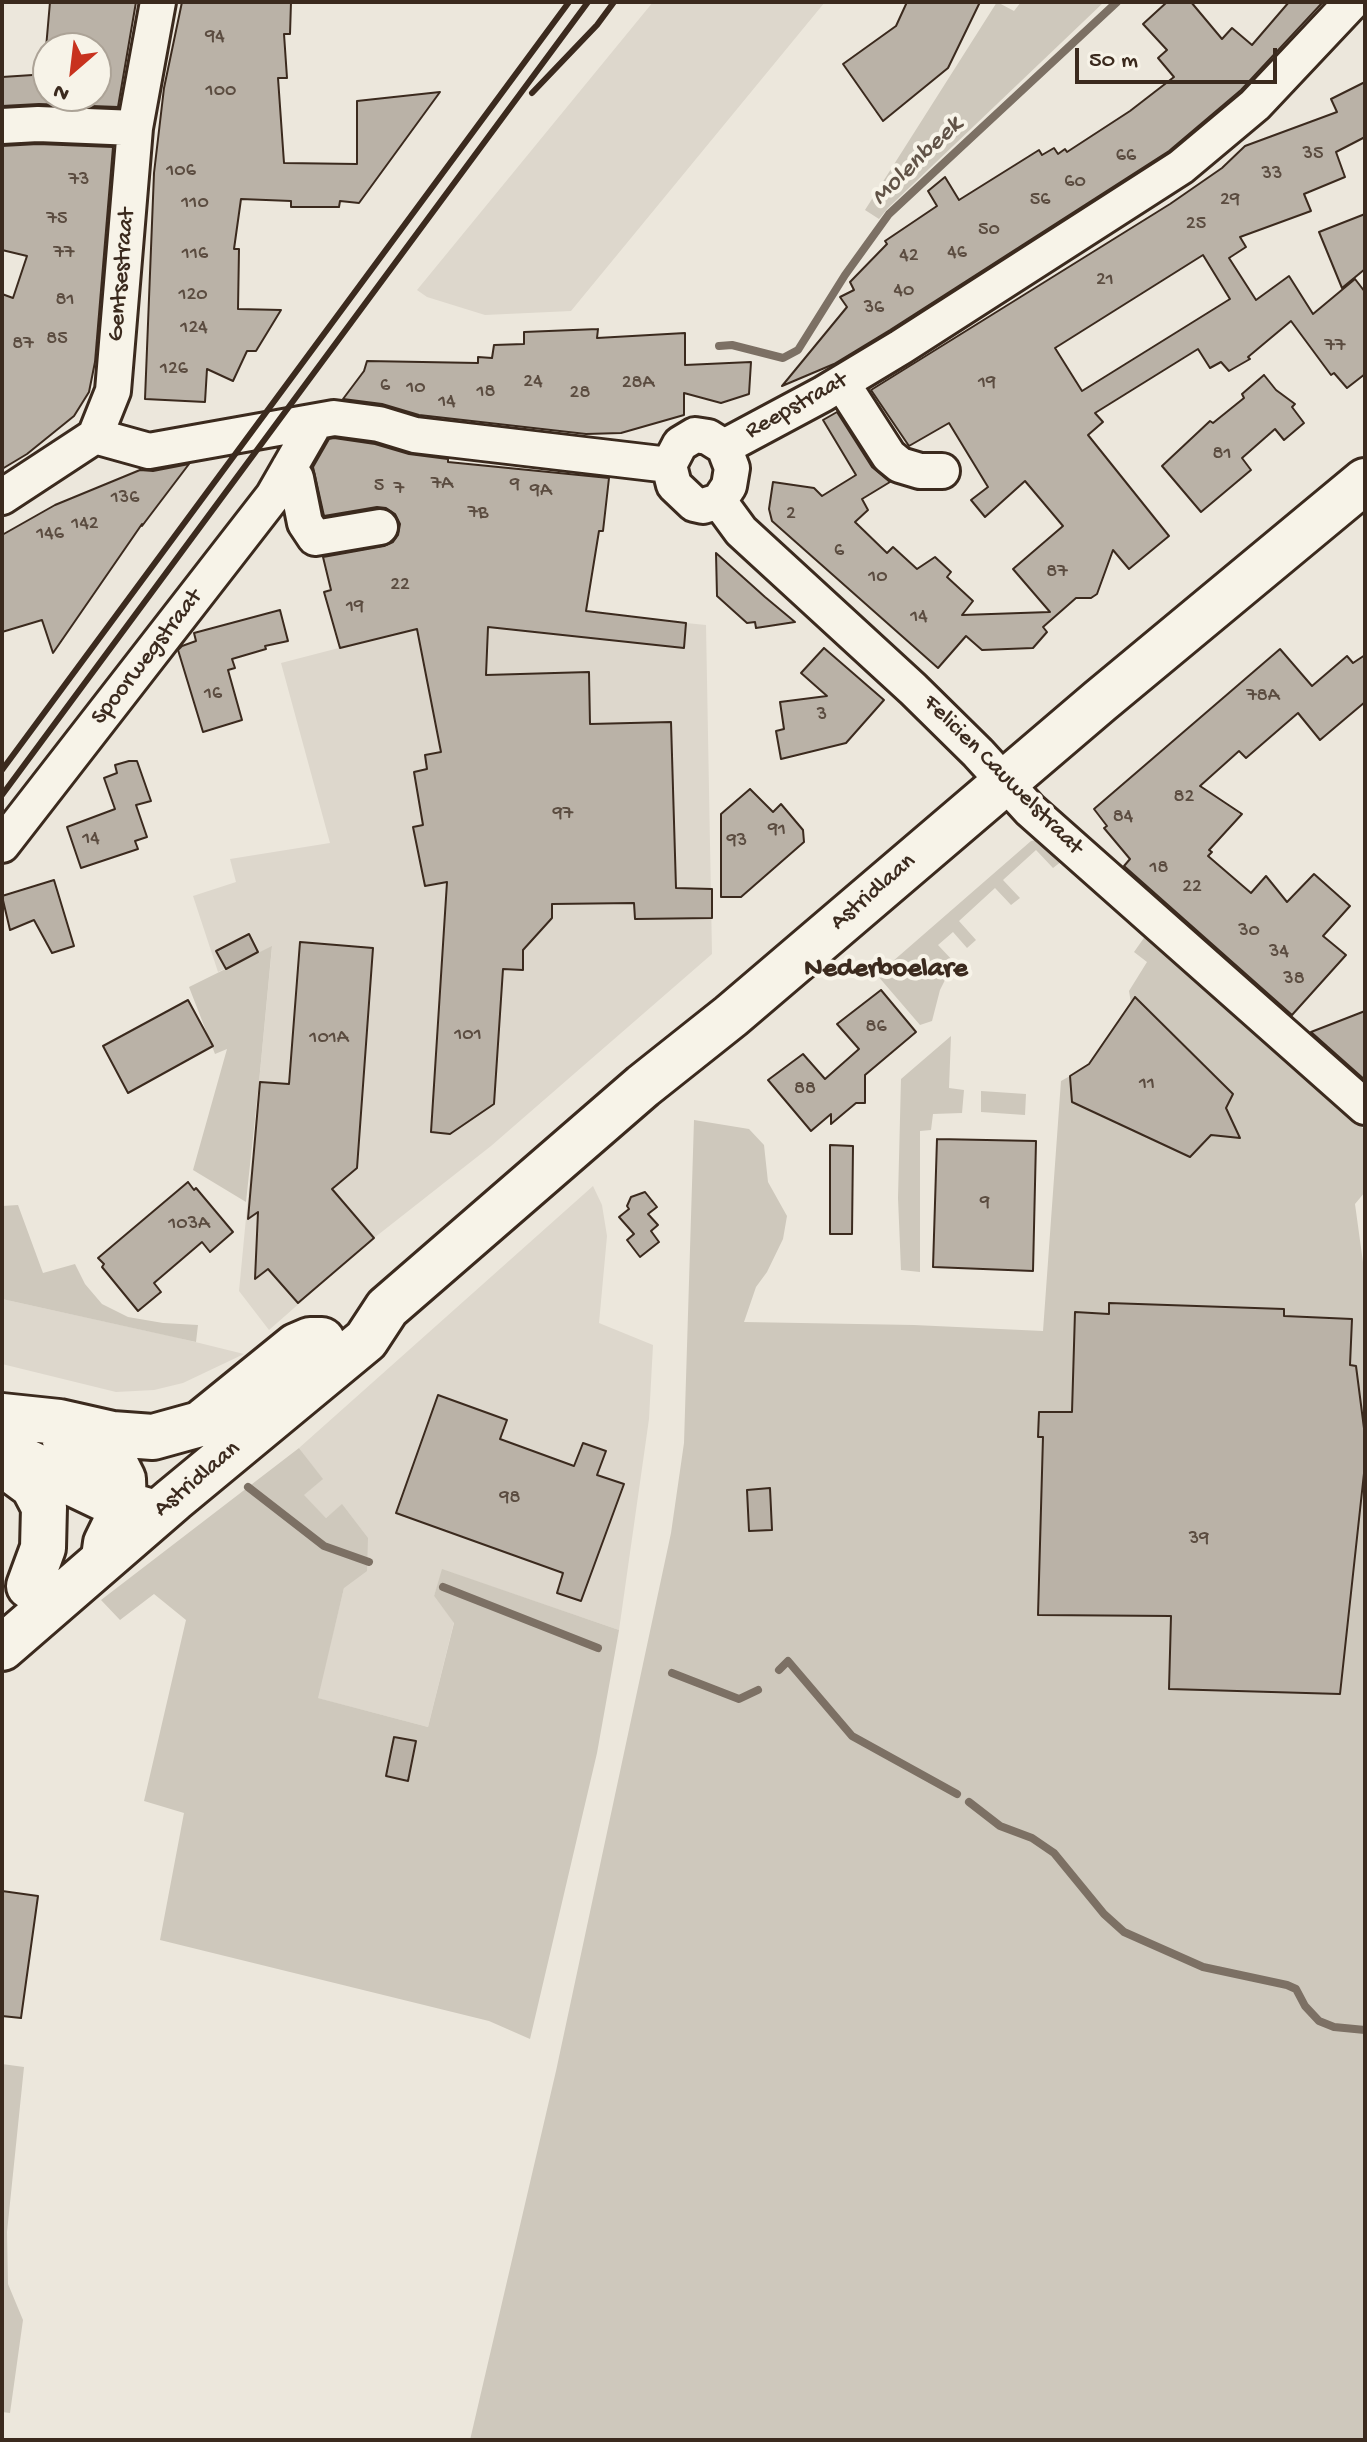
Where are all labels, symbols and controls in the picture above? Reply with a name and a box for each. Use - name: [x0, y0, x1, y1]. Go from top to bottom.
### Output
- house number: 94: [205, 26, 225, 50]
- north arrow: [32, 32, 112, 112]
- scale bar: [1079, 32, 1281, 82]
- text: 50 m: [1089, 47, 1138, 76]
- text: N: [49, 77, 74, 106]
- house number: 100: [206, 80, 236, 104]
- water label: Molenbeek: [866, 111, 970, 213]
- house number: 35: [1303, 143, 1323, 167]
- house number: 66: [1116, 145, 1136, 169]
- house number: 106: [166, 160, 196, 184]
- house number: 33: [1262, 163, 1282, 187]
- house number: 73: [69, 169, 89, 193]
- house number: 60: [1064, 171, 1086, 195]
- house number: 56: [1030, 189, 1050, 213]
- house number: 29: [1220, 189, 1240, 213]
- house number: 110: [181, 192, 209, 216]
- street label: Gentsestraat: [103, 207, 143, 343]
- house number: 75: [47, 208, 67, 232]
- house number: 25: [1186, 213, 1206, 237]
- house number: 50: [978, 219, 1000, 243]
- house number: 77: [54, 242, 74, 266]
- house number: 46: [947, 242, 967, 266]
- house number: 116: [182, 243, 208, 267]
- house number: 42: [899, 245, 919, 269]
- house number: 21: [1096, 269, 1114, 293]
- house number: 40: [894, 280, 914, 304]
- house number: 120: [178, 284, 208, 308]
- house number: 81: [55, 289, 75, 313]
- house number: 36: [864, 297, 884, 321]
- house number: 124: [180, 317, 208, 341]
- house number: 85: [46, 328, 68, 352]
- house number: 87: [12, 333, 34, 357]
- house number: 77: [1325, 335, 1345, 359]
- house number: 126: [160, 358, 188, 382]
- street label: Reepstraat: [741, 367, 853, 447]
- house number: 24: [523, 371, 543, 395]
- house number: 28A: [622, 372, 654, 396]
- house number: 19: [978, 372, 996, 396]
- house number: 6: [380, 375, 390, 399]
- house number: 10: [406, 377, 426, 401]
- house number: 18: [476, 381, 496, 405]
- house number: 28: [570, 382, 590, 406]
- house number: 14: [438, 391, 456, 415]
- house number: 81: [1212, 443, 1232, 467]
- house number: 7A: [431, 473, 453, 497]
- house number: 9: [510, 474, 520, 498]
- house number: 5: [374, 475, 384, 499]
- house number: 7: [394, 478, 404, 502]
- house number: 9A: [530, 480, 552, 504]
- house number: 136: [111, 487, 139, 511]
- house number: 7B: [468, 502, 488, 526]
- house number: 2: [786, 503, 796, 527]
- house number: 142: [71, 513, 99, 537]
- house number: 146: [36, 523, 64, 547]
- house number: 6: [834, 540, 844, 564]
- house number: 87: [1046, 561, 1068, 585]
- house number: 10: [868, 566, 888, 590]
- house number: 22: [390, 574, 410, 598]
- street label: Spoorwegstraat: [86, 584, 210, 732]
- house number: 19: [346, 596, 364, 620]
- house number: 14: [910, 606, 928, 630]
- house number: 16: [204, 683, 222, 707]
- house number: 78A: [1246, 685, 1280, 709]
- street label: Felicien Cauwelstraat: [916, 690, 1088, 862]
- house number: 3: [817, 704, 827, 728]
- house number: 82: [1174, 786, 1194, 810]
- house number: 97: [553, 803, 573, 827]
- house number: 84: [1113, 806, 1133, 830]
- house number: 91: [768, 819, 786, 843]
- house number: 14: [82, 828, 100, 852]
- house number: 93: [727, 830, 747, 854]
- street label: Astridlaan: [825, 848, 923, 938]
- house number: 18: [1149, 857, 1169, 881]
- house number: 22: [1182, 876, 1202, 900]
- house number: 30: [1238, 920, 1260, 944]
- house number: 34: [1269, 941, 1289, 965]
- district label: Nederboelare: [804, 954, 968, 988]
- house number: 38: [1283, 968, 1305, 992]
- house number: 86: [865, 1016, 887, 1040]
- house number: 101: [454, 1024, 482, 1048]
- house number: 101A: [309, 1027, 349, 1051]
- house number: 11: [1139, 1073, 1155, 1097]
- house number: 88: [794, 1078, 816, 1102]
- house number: 9: [980, 1192, 990, 1216]
- house number: 103A: [168, 1213, 210, 1237]
- street label: Astridlaan: [149, 1436, 247, 1524]
- house number: 98: [500, 1487, 520, 1511]
- house number: 39: [1189, 1528, 1209, 1552]

